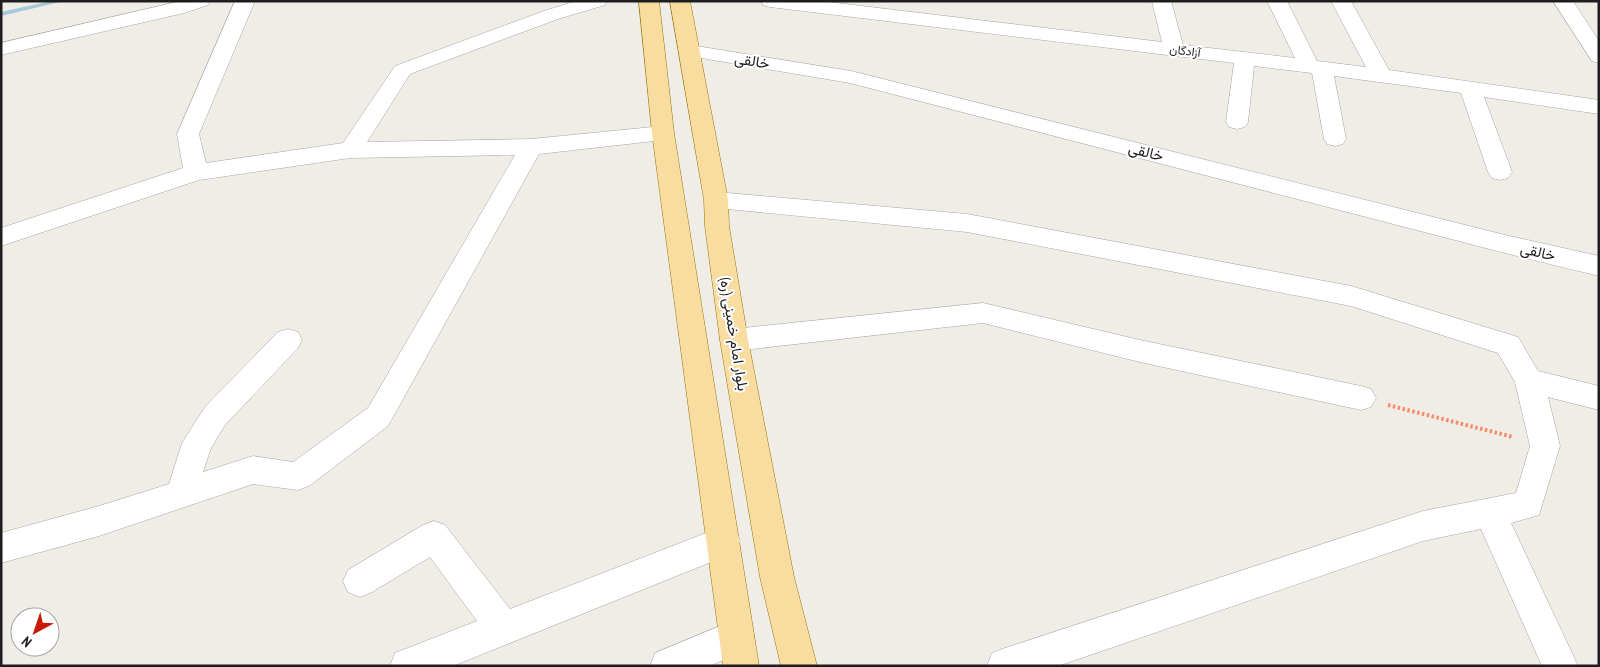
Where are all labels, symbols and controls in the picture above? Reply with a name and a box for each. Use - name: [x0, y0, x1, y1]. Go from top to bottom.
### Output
- street label: آزادگان: [1169, 41, 1203, 61]
- street label: خالقی: [733, 48, 771, 74]
- street label: خالقی: [1126, 138, 1166, 166]
- street label: خالقی: [1518, 238, 1558, 266]
- street label: بلوار امام خمینی (ره): [715, 276, 753, 392]
- north arrow: [10, 607, 60, 657]
- text: N: [18, 633, 35, 651]

